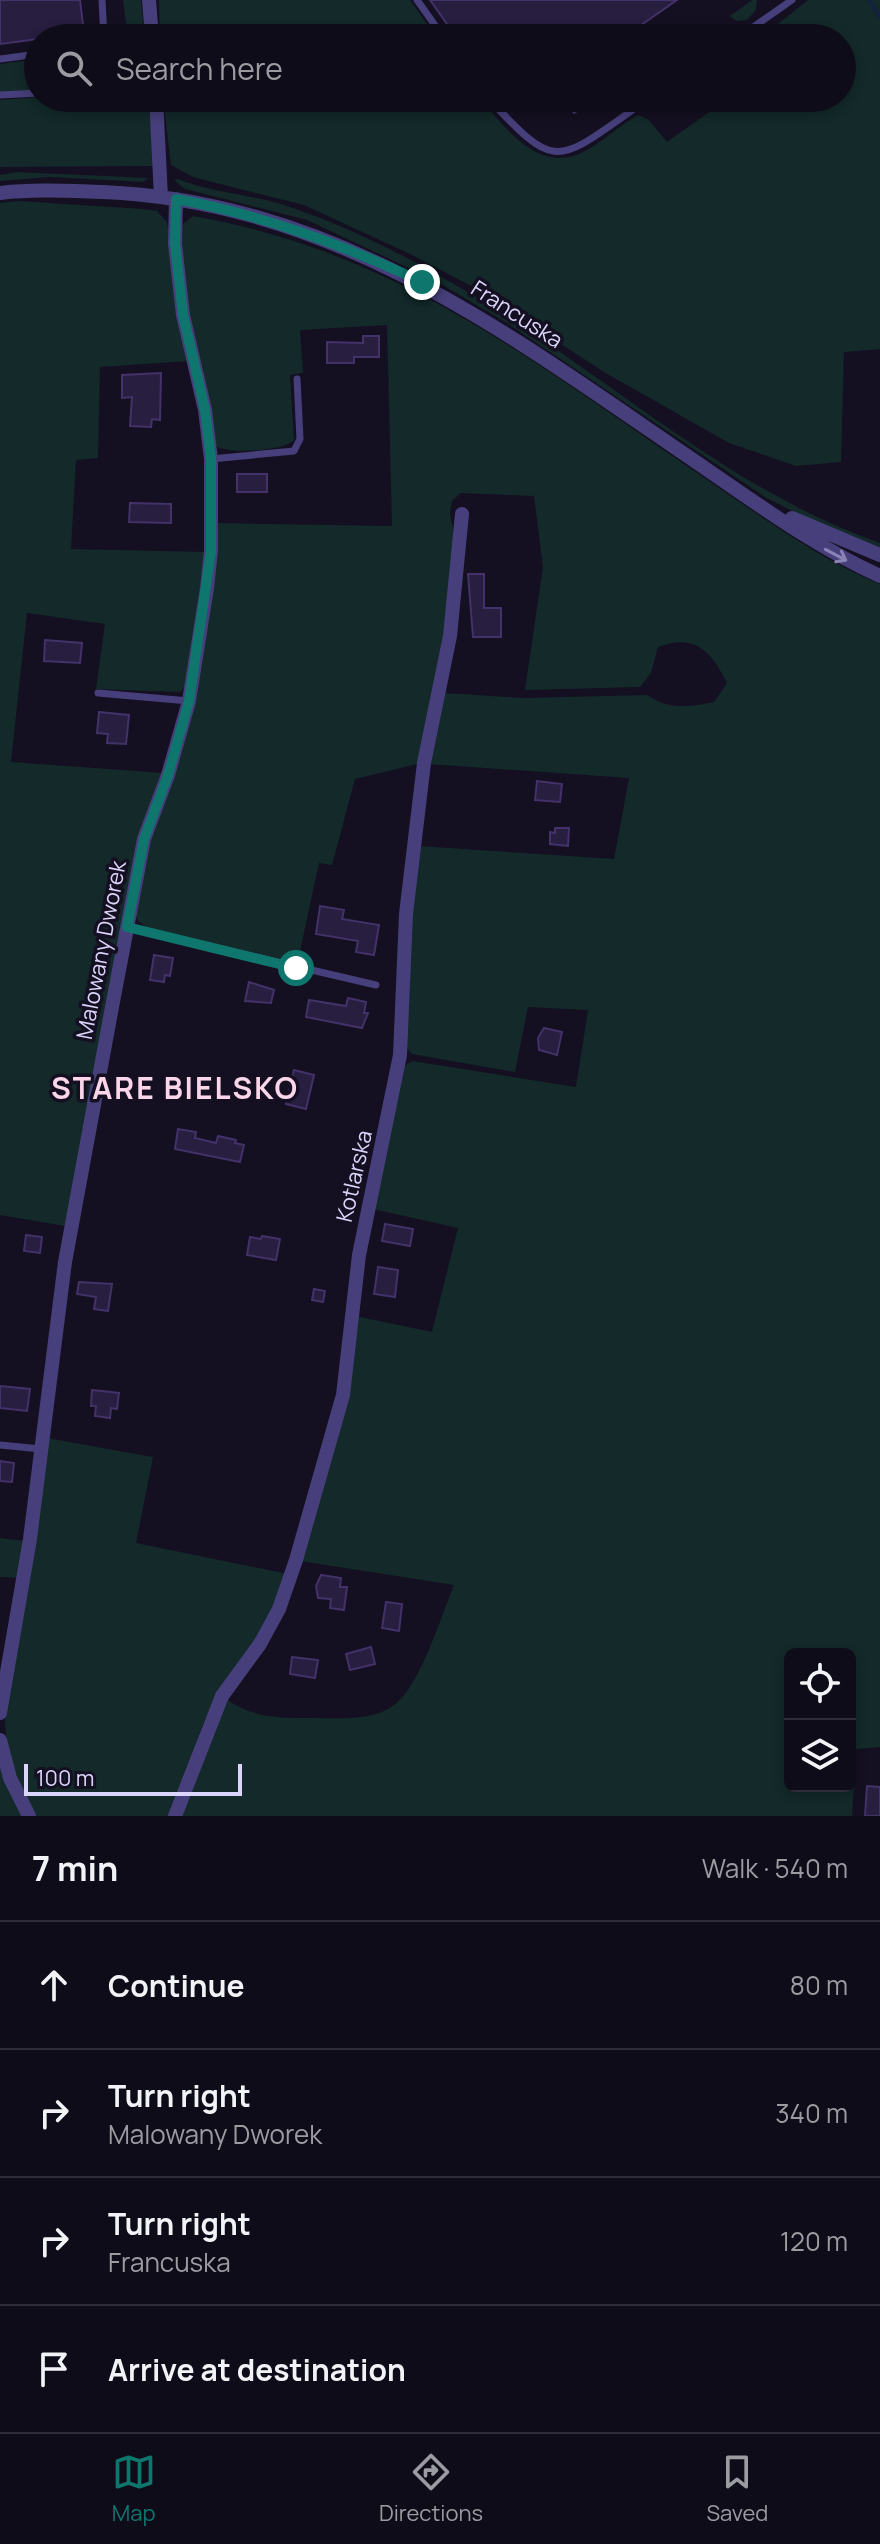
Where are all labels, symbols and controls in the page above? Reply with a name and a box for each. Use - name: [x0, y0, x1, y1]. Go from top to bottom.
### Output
- search box: [24, 24, 856, 112]
- icon: search: [52, 46, 96, 90]
- text: Search here: [116, 48, 283, 89]
- route end: [404, 264, 440, 300]
- street label: Francuska: [465, 273, 569, 355]
- one-way arrow: [824, 547, 847, 563]
- street label: Malowany Dworek: [69, 857, 133, 1042]
- route start: [278, 950, 314, 986]
- district label: STARE BIELSKO: [51, 1067, 299, 1108]
- street label: Kotlarska: [329, 1127, 379, 1225]
- map controls: [784, 1648, 856, 1792]
- button: locate: [784, 1648, 856, 1720]
- button: layers: [784, 1720, 856, 1792]
- scale bar: [24, 1760, 242, 1796]
- text: 100 m: [36, 1763, 94, 1793]
- text: 7 min: [32, 1845, 118, 1891]
- text: Walk · 540 m: [702, 1850, 848, 1886]
- icon: ahead: [32, 1963, 76, 2007]
- text: Continue: [108, 1965, 244, 2006]
- text: 80 m: [790, 1967, 848, 2003]
- text: Turn right: [108, 2075, 251, 2116]
- icon: right: [32, 2091, 76, 2135]
- text: 340 m: [775, 2095, 848, 2131]
- text: Malowany Dworek: [108, 2116, 322, 2152]
- text: Turn right: [108, 2203, 251, 2244]
- icon: right: [32, 2219, 76, 2263]
- text: 120 m: [780, 2223, 848, 2259]
- text: Francuska: [108, 2244, 231, 2280]
- icon: arrive: [32, 2347, 76, 2391]
- text: Arrive at destination: [108, 2349, 406, 2390]
- tab: Map: [112, 2450, 156, 2528]
- tab: Directions: [379, 2450, 483, 2528]
- tab: Saved: [706, 2450, 768, 2528]

